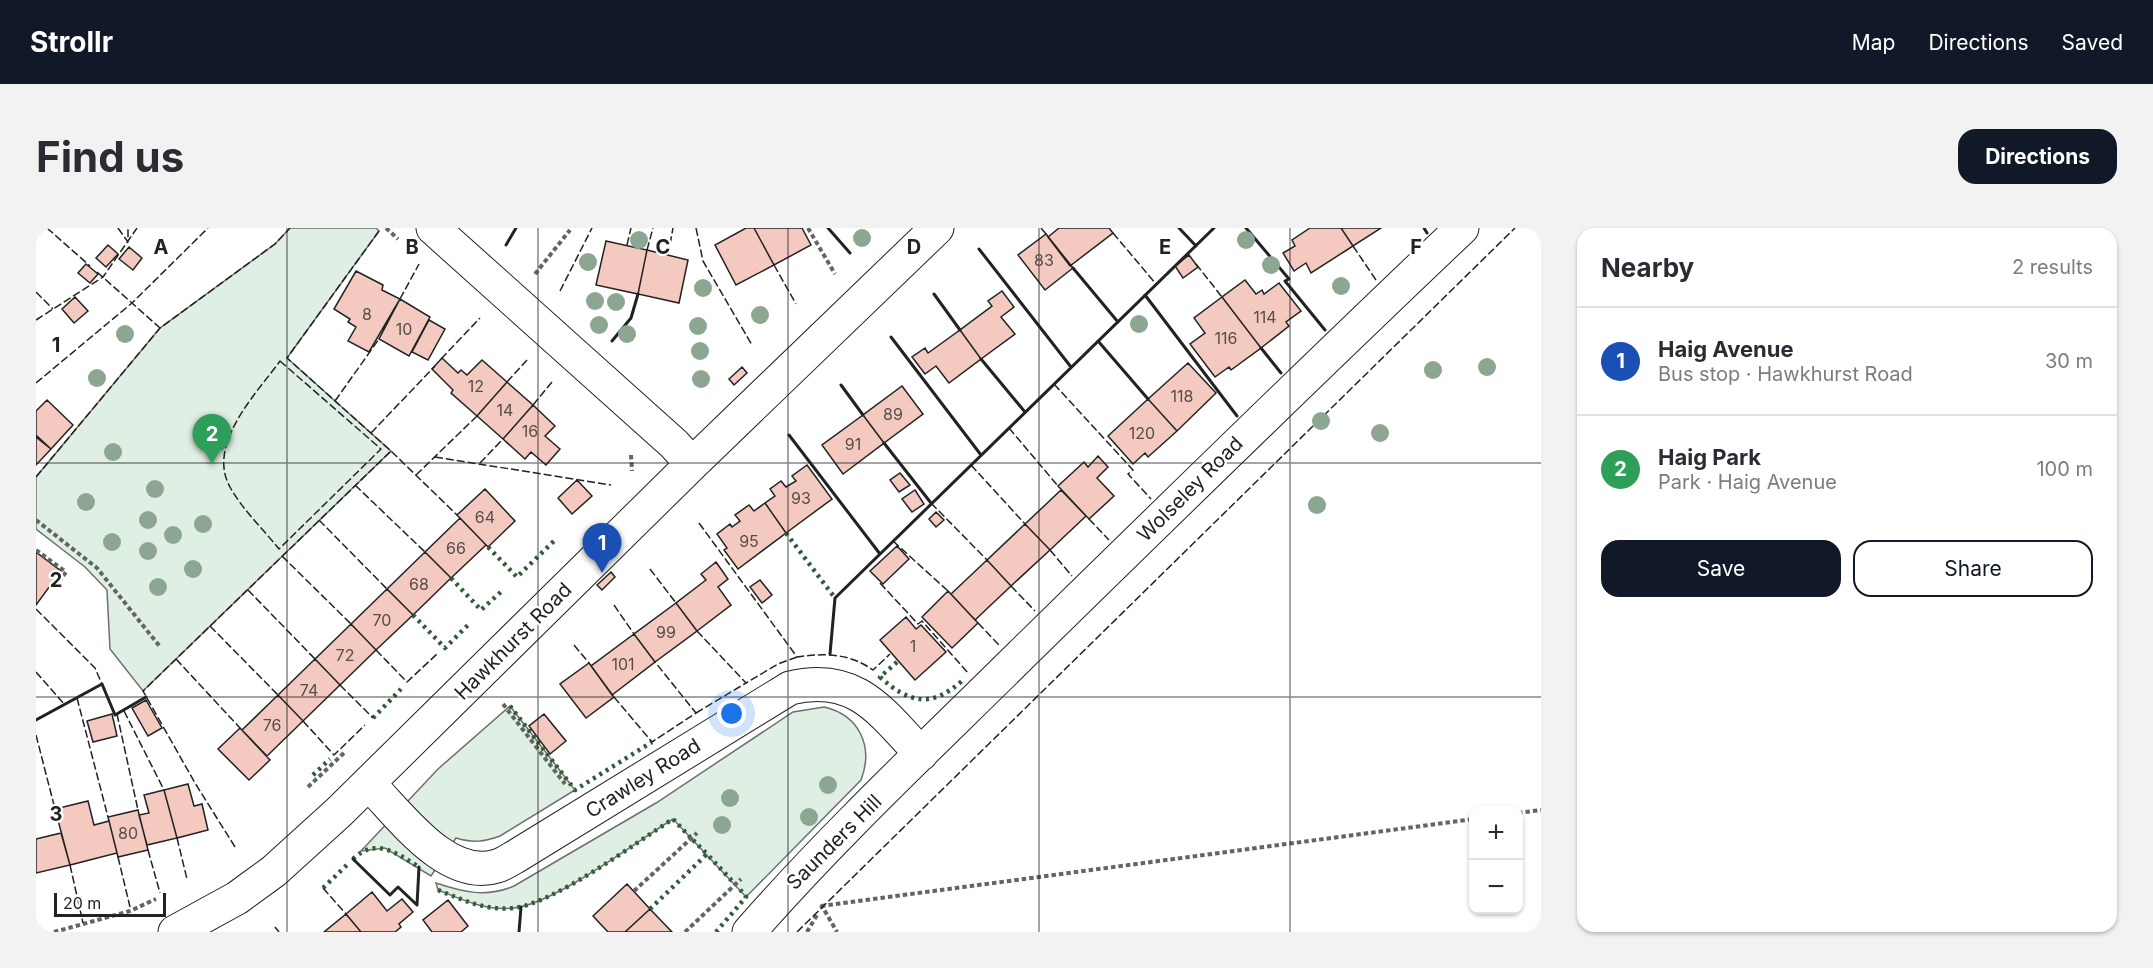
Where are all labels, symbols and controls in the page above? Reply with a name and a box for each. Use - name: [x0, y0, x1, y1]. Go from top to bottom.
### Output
- text: Strollr: [30, 25, 113, 59]
- text: Map: [1852, 30, 1895, 55]
- text: Directions: [1928, 30, 2029, 55]
- text: Saved: [2062, 30, 2123, 55]
- button: Directions: [1958, 129, 2117, 184]
- text: Find us: [36, 131, 184, 182]
- text: A: [154, 235, 169, 259]
- text: B: [405, 235, 419, 259]
- text: C: [656, 235, 670, 259]
- text: D: [907, 235, 921, 259]
- text: E: [1159, 235, 1171, 259]
- text: F: [1410, 235, 1422, 259]
- house number: 83: [1034, 250, 1054, 270]
- text: Nearby: [1601, 252, 1694, 283]
- text: 2 results: [2012, 255, 2093, 279]
- house number: 8: [362, 304, 372, 324]
- house number: 114: [1253, 307, 1277, 327]
- house number: 10: [396, 319, 412, 339]
- house number: 116: [1215, 328, 1237, 348]
- text: 1: [52, 333, 60, 357]
- text: Haig Avenue: [1658, 336, 1794, 362]
- text: 1: [1616, 349, 1625, 373]
- text: 30 m: [2045, 349, 2093, 373]
- text: Bus stop · Hawkhurst Road: [1658, 362, 1913, 386]
- house number: 12: [468, 376, 484, 396]
- house number: 118: [1171, 386, 1193, 406]
- house number: 14: [497, 400, 513, 420]
- house number: 89: [883, 404, 903, 424]
- pin: 2: [192, 414, 231, 464]
- house number: 16: [522, 421, 538, 441]
- house number: 120: [1129, 423, 1155, 443]
- street label: Wolseley Road: [1132, 431, 1248, 547]
- house number: 91: [845, 434, 861, 454]
- text: Haig Park: [1658, 444, 1761, 470]
- text: 2: [1614, 457, 1627, 481]
- text: 100 m: [2036, 457, 2093, 481]
- text: Park · Haig Avenue: [1658, 470, 1837, 494]
- house number: 93: [791, 488, 811, 508]
- house number: 64: [475, 507, 495, 527]
- pin: 1: [582, 524, 622, 573]
- house number: 95: [739, 531, 759, 551]
- house number: 66: [446, 538, 466, 558]
- button: Save: [1601, 540, 1841, 597]
- button: Share: [1853, 540, 2093, 597]
- text: 2: [50, 568, 62, 592]
- house number: 68: [409, 574, 429, 594]
- street label: Hawkhurst Road: [450, 578, 576, 704]
- house number: 70: [373, 610, 391, 630]
- house number: 99: [656, 622, 676, 642]
- house number: 1: [910, 636, 916, 656]
- house number: 72: [336, 645, 354, 665]
- house number: 101: [611, 654, 635, 674]
- house number: 74: [300, 680, 318, 700]
- your location: [717, 699, 746, 728]
- house number: 76: [263, 715, 281, 735]
- street label: Crawley Road: [581, 733, 705, 823]
- street label: Saunders Hill: [781, 789, 887, 895]
- text: 3: [50, 802, 62, 826]
- map controls: [1469, 806, 1523, 914]
- button: +: [1469, 806, 1523, 860]
- house number: 80: [118, 823, 138, 843]
- button: −: [1469, 860, 1523, 914]
- scale bar: [54, 890, 166, 918]
- text: 20 m: [63, 893, 101, 913]

